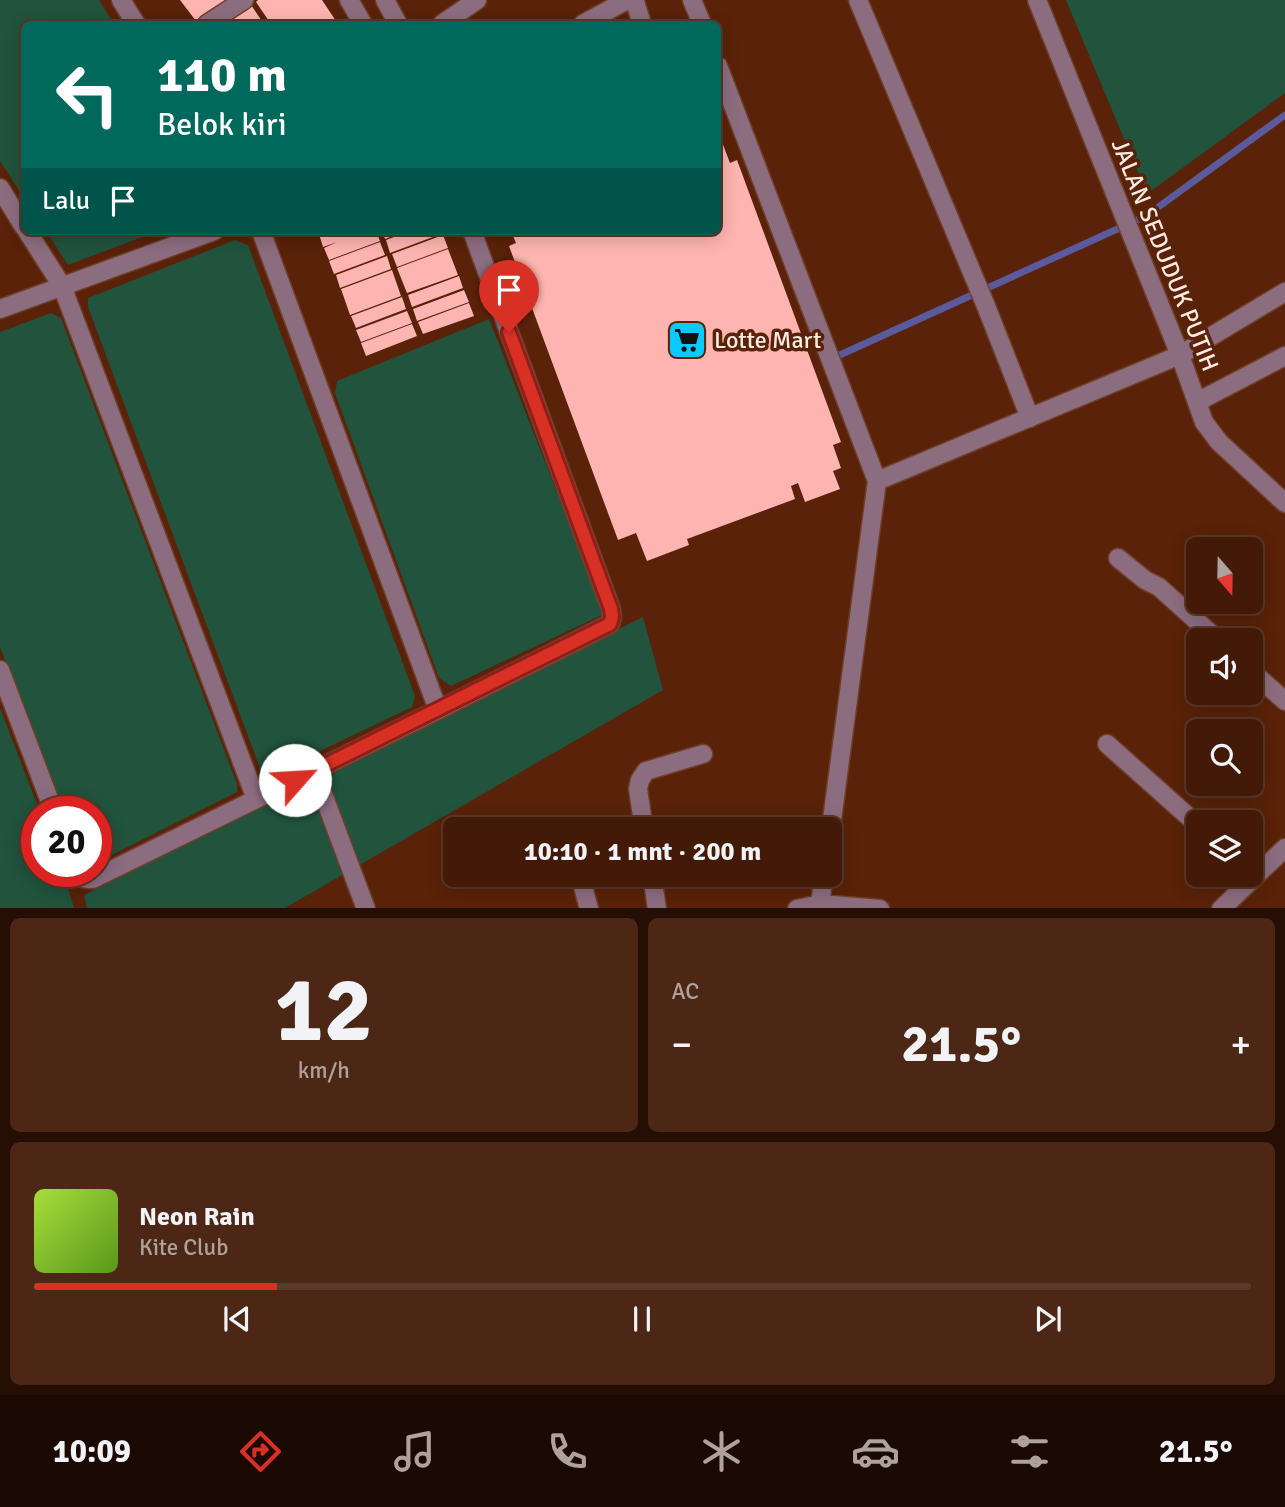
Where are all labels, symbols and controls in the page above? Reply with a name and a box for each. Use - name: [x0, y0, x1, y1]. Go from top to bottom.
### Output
- text: 110 m: [157, 45, 287, 105]
- icon: left: [42, 49, 133, 140]
- text: Belok kiri: [157, 105, 287, 144]
- street label: JALAN SEDUDUK PUTIH: [1105, 134, 1225, 376]
- icon: arrive: [104, 182, 142, 220]
- text: Lalu: [42, 185, 90, 217]
- pin: [479, 260, 539, 332]
- icon: arrive: [490, 271, 528, 309]
- supermarket icon: Lotte Mart: [666, 319, 708, 361]
- place label: Lotte Mart: [714, 325, 821, 355]
- north arrow: [1186, 537, 1264, 614]
- map controls: [1186, 537, 1263, 887]
- button: sound: [1186, 628, 1263, 705]
- button: search: [1186, 719, 1263, 796]
- position arrow: [258, 743, 332, 817]
- speed limit sign: 20: [21, 796, 112, 887]
- button: layers: [1186, 810, 1263, 887]
- text: 10:10 · 1 mnt · 200 m: [524, 836, 761, 868]
- text: 12: [275, 954, 373, 1067]
- text: AC: [672, 977, 699, 1006]
- text: 21.5°: [901, 1012, 1021, 1076]
- text: −: [672, 1021, 692, 1068]
- text: +: [1230, 1021, 1251, 1068]
- text: km/h: [298, 1056, 350, 1085]
- text: Neon Rain: [139, 1201, 255, 1233]
- text: Kite Club: [139, 1233, 228, 1262]
- icon: previous: [218, 1300, 256, 1338]
- icon: pause: [623, 1300, 661, 1338]
- icon: next: [1029, 1300, 1067, 1338]
- icon: directions: [236, 1427, 285, 1476]
- icon: music: [390, 1427, 439, 1476]
- icon: phone: [543, 1427, 592, 1476]
- icon: climate: [697, 1427, 746, 1476]
- icon: car: [851, 1427, 900, 1476]
- icon: filters: [1005, 1427, 1054, 1476]
- text: 10:09: [52, 1432, 131, 1471]
- text: 21.5°: [1159, 1432, 1233, 1471]

